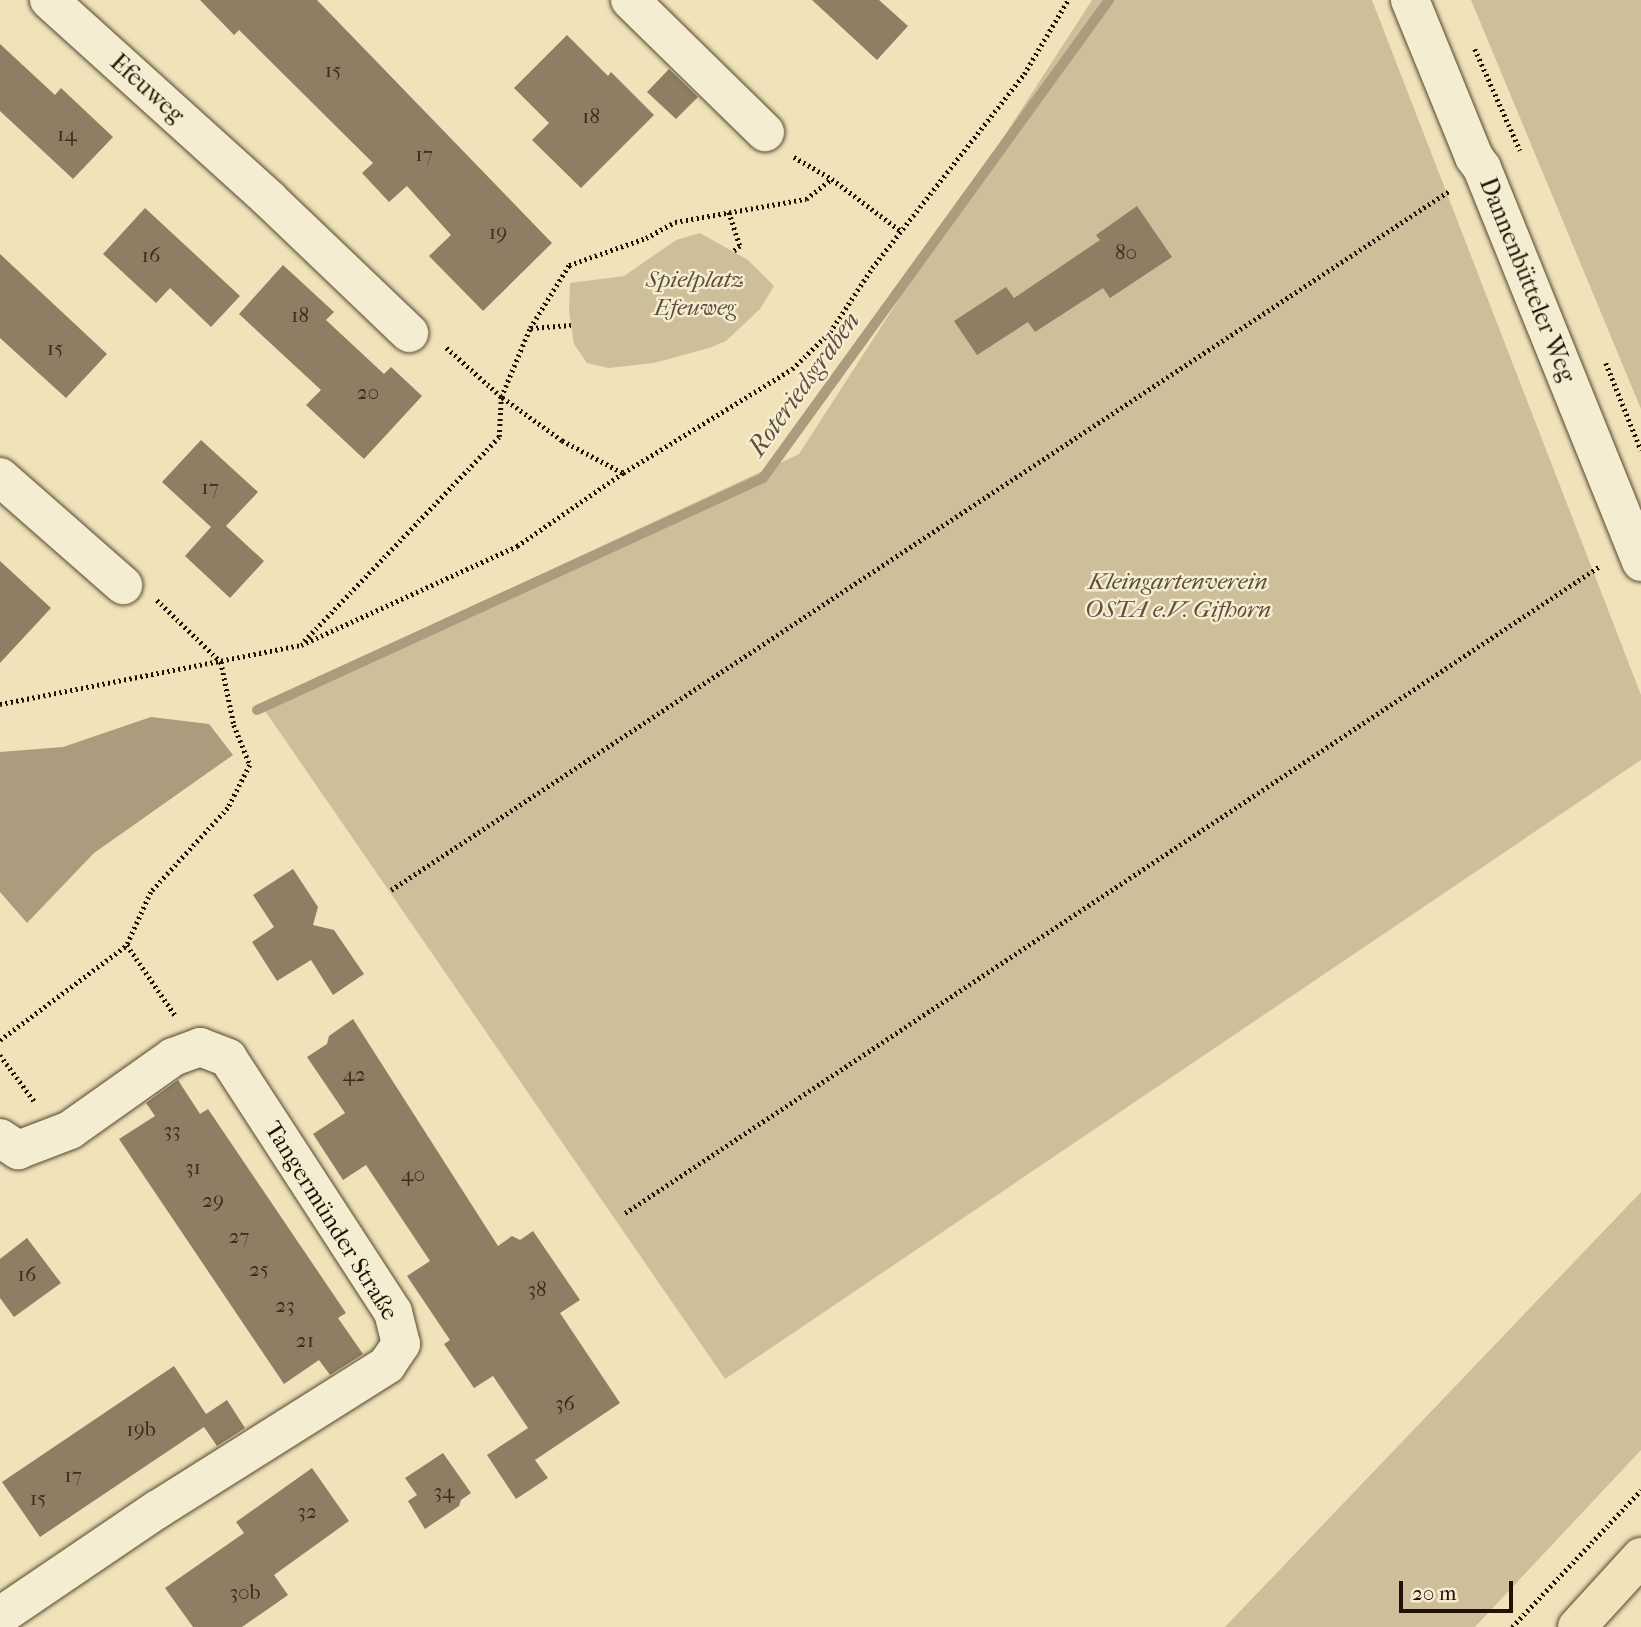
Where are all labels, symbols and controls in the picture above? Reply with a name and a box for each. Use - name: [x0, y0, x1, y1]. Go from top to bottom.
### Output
- street label: Efeuweg: [104, 48, 190, 130]
- house number: 15: [325, 57, 341, 83]
- house number: 18: [582, 103, 600, 129]
- house number: 14: [57, 121, 77, 147]
- house number: 17: [415, 141, 433, 167]
- street label: Dannenbütteler Weg: [1473, 174, 1581, 386]
- house number: 19: [489, 219, 507, 245]
- house number: 80: [1115, 239, 1137, 265]
- house number: 16: [142, 242, 160, 268]
- park label: Spielplatz Efeuweg: [646, 266, 744, 322]
- house number: 18: [291, 302, 309, 328]
- water label: Roteriedsgraben: [741, 306, 867, 462]
- house number: 15: [47, 335, 63, 361]
- house number: 20: [357, 379, 379, 405]
- house number: 17: [201, 474, 219, 500]
- park label: Kleingartenverein OSTA e.V. Gifhorn: [1085, 568, 1271, 624]
- house number: 42: [342, 1061, 366, 1087]
- street label: Tangermünder Straße: [258, 1116, 404, 1326]
- house number: 33: [163, 1117, 181, 1143]
- house number: 31: [185, 1154, 201, 1180]
- house number: 40: [401, 1161, 425, 1187]
- house number: 29: [202, 1187, 224, 1213]
- house number: 27: [229, 1223, 249, 1249]
- house number: 25: [249, 1256, 269, 1282]
- house number: 16: [18, 1261, 36, 1287]
- house number: 38: [527, 1276, 547, 1302]
- house number: 23: [275, 1292, 295, 1318]
- house number: 21: [296, 1327, 314, 1353]
- house number: 36: [555, 1390, 575, 1416]
- house number: 19b: [126, 1416, 156, 1442]
- house number: 17: [64, 1462, 82, 1488]
- house number: 34: [433, 1478, 455, 1504]
- house number: 15: [30, 1485, 46, 1511]
- house number: 32: [297, 1498, 317, 1524]
- scale bar: [1403, 1568, 1517, 1612]
- house number: 30b: [229, 1579, 261, 1605]
- text: 20 m: [1412, 1581, 1456, 1605]

